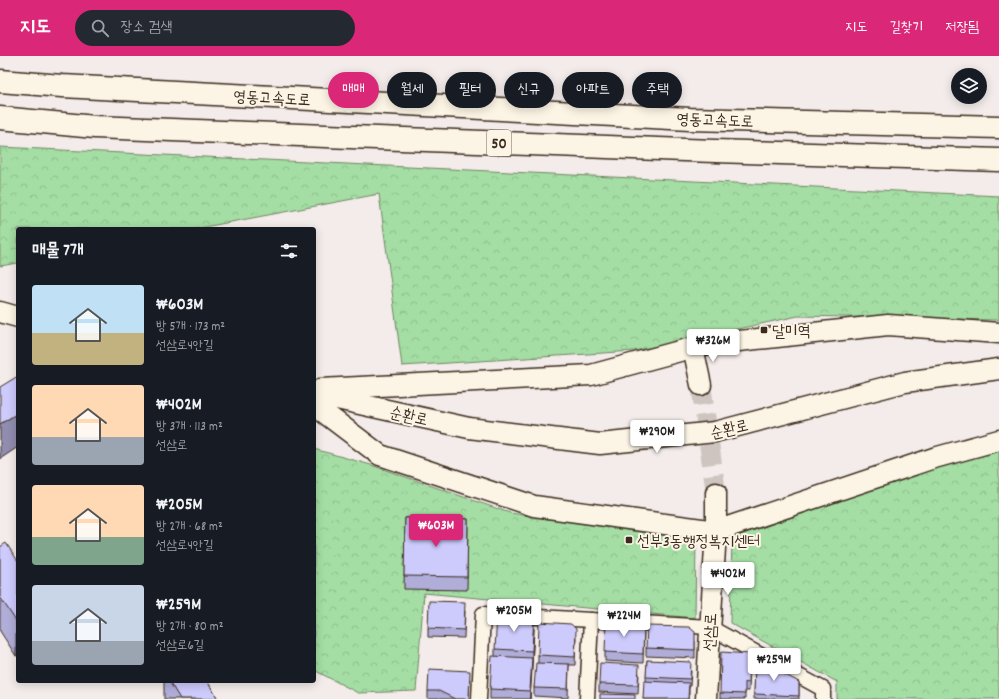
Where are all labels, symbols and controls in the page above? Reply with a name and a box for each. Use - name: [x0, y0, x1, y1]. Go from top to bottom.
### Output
- search box: [75, 10, 355, 46]
- text: 지도: [20, 15, 51, 42]
- icon: search: [89, 17, 111, 39]
- text: 장소 검색: [121, 17, 172, 39]
- text: 지도: [845, 18, 867, 38]
- text: 길찾기: [889, 18, 923, 38]
- text: 저장됨: [945, 18, 979, 38]
- map controls: [951, 68, 987, 104]
- button: layers: [951, 68, 987, 104]
- chip: 매매: [328, 72, 379, 108]
- chip: 월세: [387, 72, 437, 108]
- chip: 필터: [445, 72, 496, 108]
- chip: 신규: [504, 72, 554, 108]
- chip: 아파트: [562, 72, 624, 108]
- chip: 주택: [632, 72, 682, 108]
- street label: 영동고속도로: [233, 86, 311, 113]
- street label: 영동고속도로: [676, 109, 754, 134]
- road number: 50: [487, 130, 511, 156]
- text: 매물 7개: [32, 240, 83, 264]
- icon: filters: [278, 240, 300, 262]
- text: ₩603M: [156, 294, 203, 318]
- icon: home: [64, 301, 112, 349]
- text: 방 5개 · 173 m²: [156, 318, 225, 337]
- place label: 달미역: [772, 321, 811, 344]
- marker: 달미역: [759, 325, 769, 335]
- pin: ₩326M: [685, 329, 741, 363]
- text: ₩326M: [696, 332, 730, 351]
- text: 선삼로4안길: [156, 337, 214, 356]
- text: ₩402M: [156, 394, 202, 418]
- icon: home: [64, 401, 112, 449]
- street label: 순환로: [387, 402, 430, 433]
- street label: 순환로: [708, 415, 751, 446]
- text: 방 3개 · 113 m²: [156, 418, 223, 437]
- pin: ₩290M: [629, 420, 685, 454]
- text: ₩290M: [639, 423, 675, 442]
- text: 선삼로: [156, 437, 187, 456]
- text: ₩205M: [156, 494, 203, 518]
- icon: home: [64, 501, 112, 549]
- pin: ₩603M: [408, 514, 464, 548]
- text: ₩603M: [418, 517, 454, 536]
- text: 방 2개 · 68 m²: [156, 518, 223, 537]
- place label: 선부3동행정복지센터: [637, 531, 760, 554]
- marker: 선부3동행정복지센터: [624, 535, 634, 545]
- text: 선삼로4안길: [156, 537, 214, 556]
- pin: ₩402M: [700, 562, 756, 596]
- text: ₩402M: [711, 565, 746, 584]
- text: ₩259M: [156, 594, 201, 618]
- pin: ₩205M: [486, 599, 542, 633]
- icon: home: [64, 601, 112, 649]
- text: ₩205M: [496, 602, 532, 621]
- pin: ₩224M: [596, 604, 652, 638]
- text: ₩224M: [607, 607, 641, 626]
- street label: 선삼로: [699, 612, 724, 652]
- text: 방 2개 · 80 m²: [156, 618, 223, 637]
- text: 선삼로6길: [156, 637, 204, 656]
- pin: ₩259M: [746, 648, 802, 682]
- text: ₩259M: [757, 651, 791, 670]

